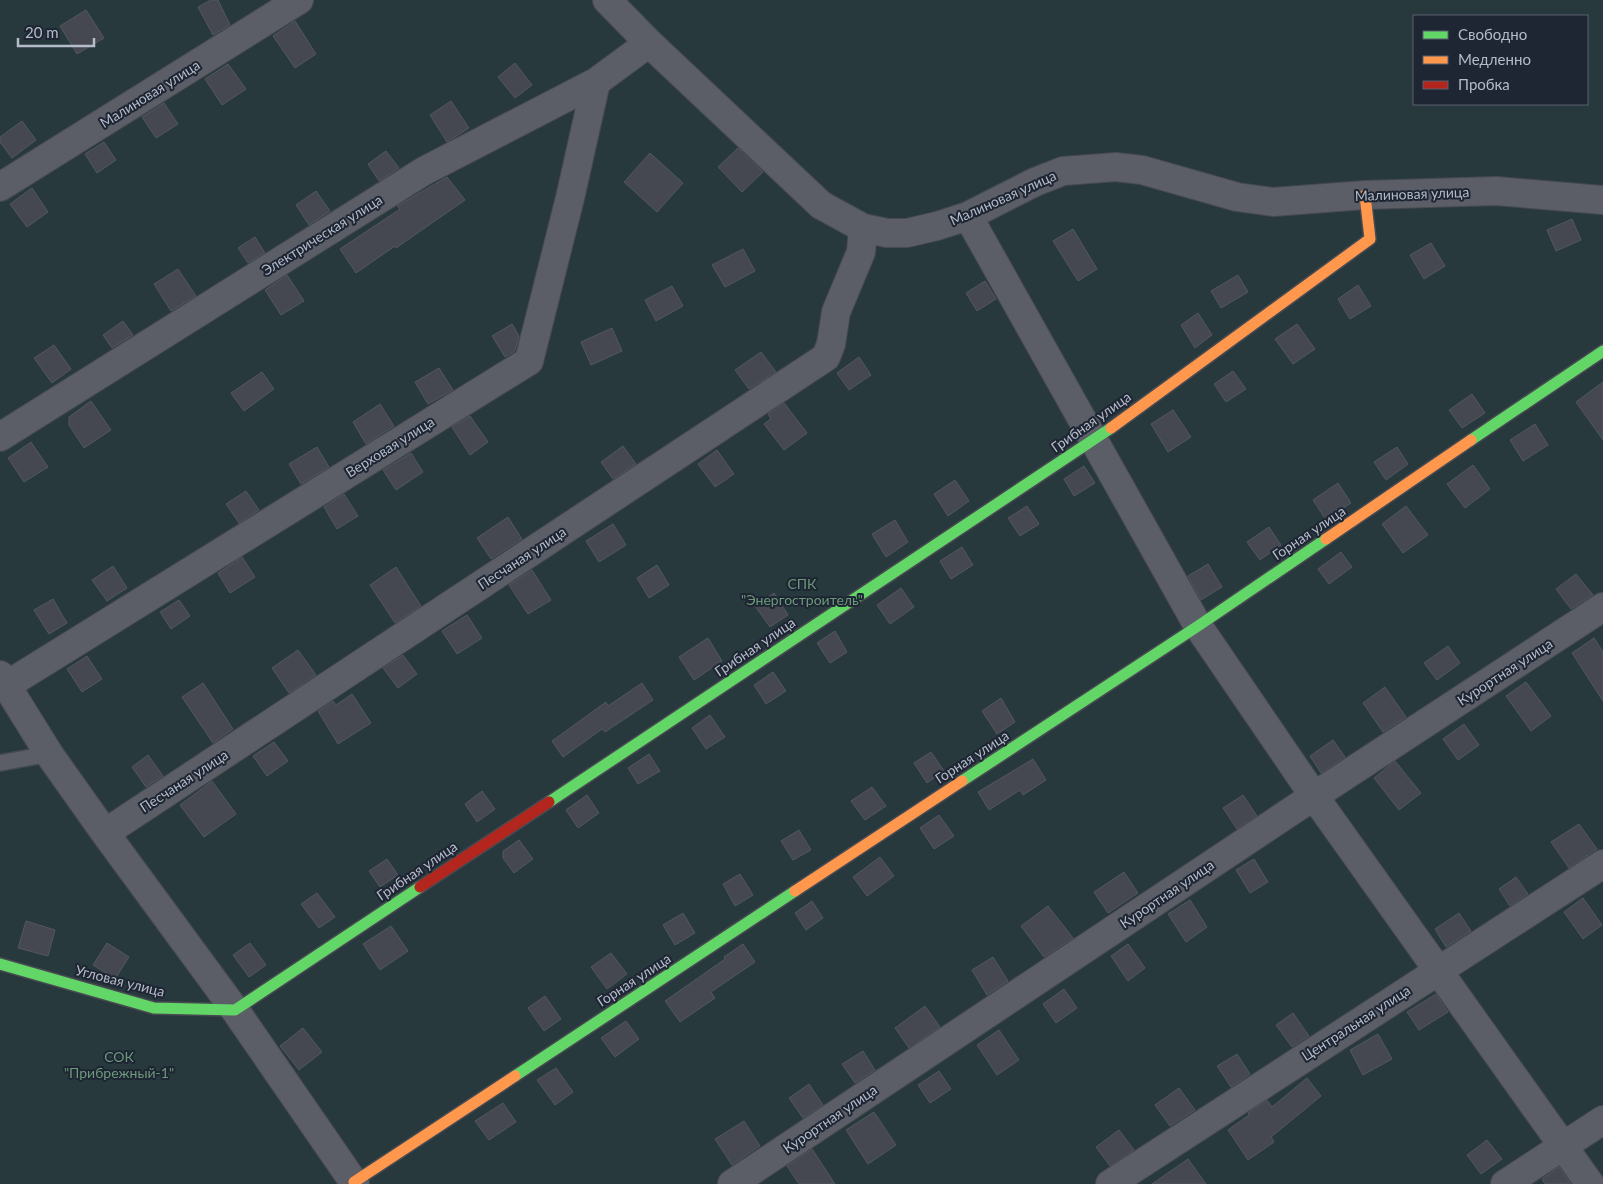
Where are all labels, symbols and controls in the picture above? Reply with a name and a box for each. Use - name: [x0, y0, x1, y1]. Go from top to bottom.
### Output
- scale bar: [18, 15, 94, 47]
- legend: [1413, 15, 1588, 105]
- text: 20 m: [25, 23, 59, 41]
- text: Свободно: [1458, 25, 1527, 43]
- text: Медленно: [1458, 50, 1531, 68]
- street label: Малиновая улица: [97, 56, 203, 131]
- text: Пробка: [1458, 75, 1510, 93]
- street label: Малиновая улица: [947, 166, 1059, 229]
- street label: Малиновая улица: [1354, 183, 1470, 204]
- street label: Электрическая улица: [258, 191, 385, 279]
- street label: Грибная улица: [1048, 388, 1134, 455]
- street label: Верховая улица: [342, 413, 437, 481]
- street label: Горная улица: [1269, 502, 1349, 563]
- street label: Песчаная улица: [474, 523, 569, 592]
- park label: СПК "Энергостроитель": [741, 575, 863, 608]
- street label: Грибная улица: [711, 613, 798, 680]
- street label: Курортная улица: [1454, 634, 1555, 709]
- street label: Горная улица: [932, 726, 1012, 787]
- street label: Песчаная улица: [136, 746, 231, 815]
- street label: Грибная улица: [373, 837, 460, 904]
- street label: Курортная улица: [1116, 856, 1217, 931]
- street label: Горная улица: [594, 949, 674, 1010]
- street label: Угловая улица: [74, 961, 167, 1000]
- street label: Центральная улица: [1298, 981, 1413, 1064]
- park label: СОК "Прибрежный-1": [64, 1048, 174, 1081]
- street label: Курортная улица: [779, 1081, 880, 1156]

